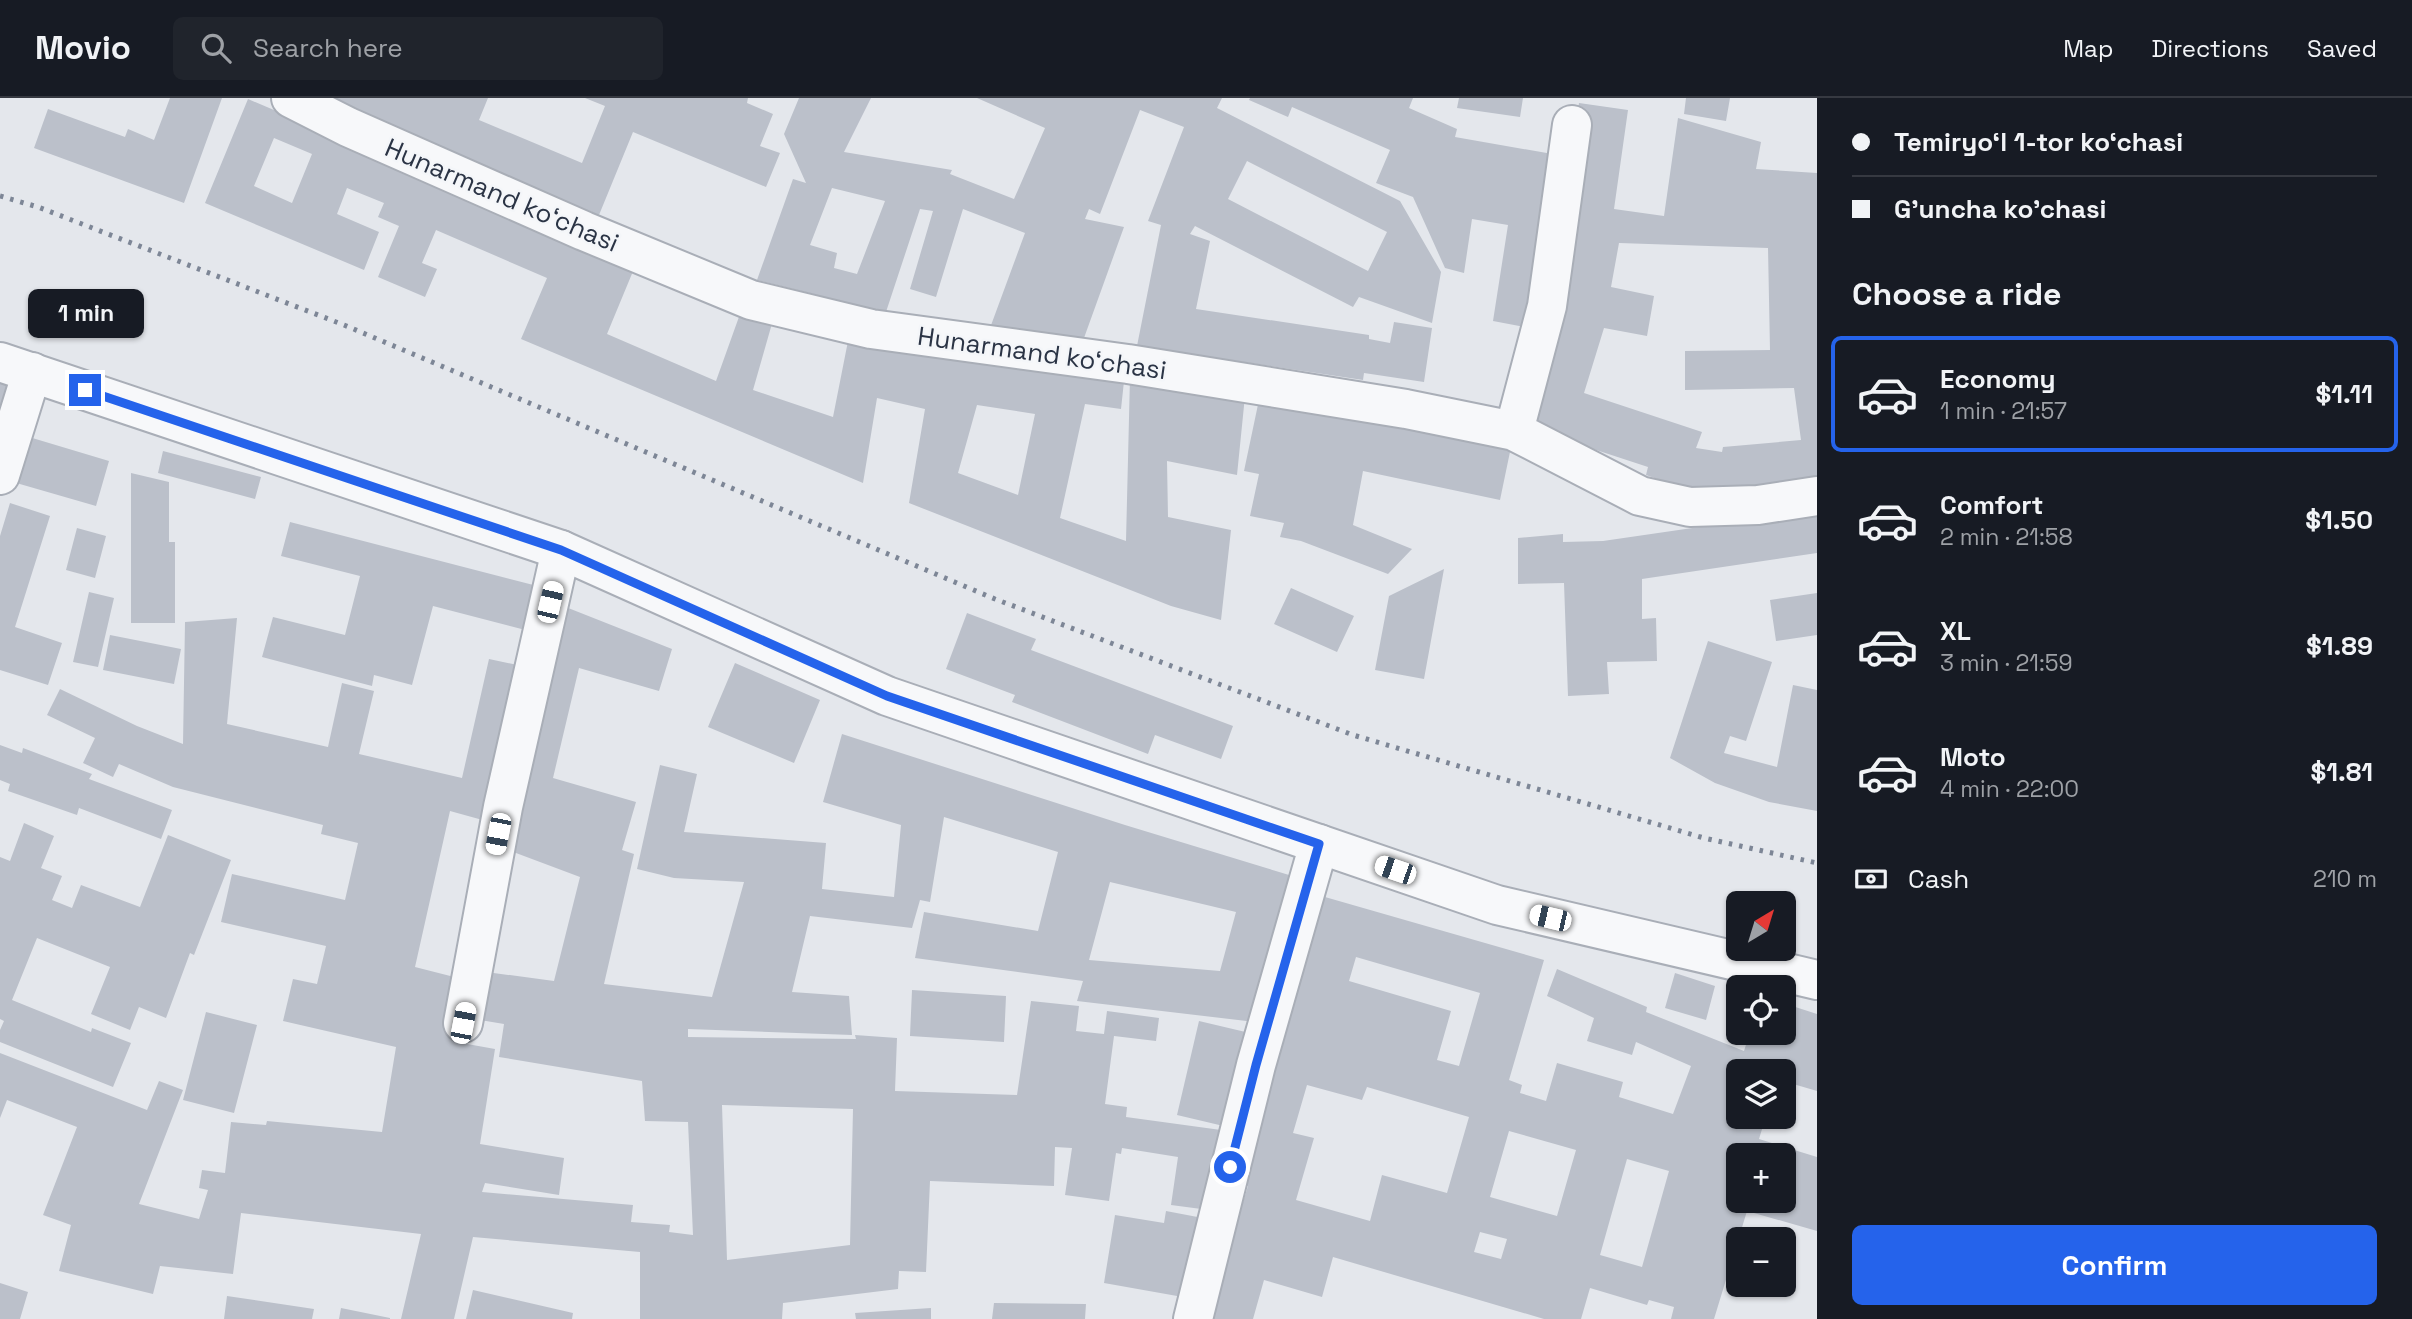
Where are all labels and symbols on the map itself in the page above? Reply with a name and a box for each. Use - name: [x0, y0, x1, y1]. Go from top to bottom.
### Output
- street label: Hunarmand koʻchasi: [380, 130, 624, 260]
- callout: 1 min: [27, 288, 143, 338]
- street label: Hunarmand koʻchasi: [915, 319, 1169, 387]
- route end: [69, 374, 101, 406]
- car: [536, 579, 565, 625]
- car: [484, 811, 513, 857]
- car: [1372, 853, 1419, 887]
- north arrow: [1726, 891, 1796, 961]
- car: [1528, 903, 1573, 933]
- car: [449, 1000, 478, 1046]
- route start: [1214, 1151, 1246, 1183]

